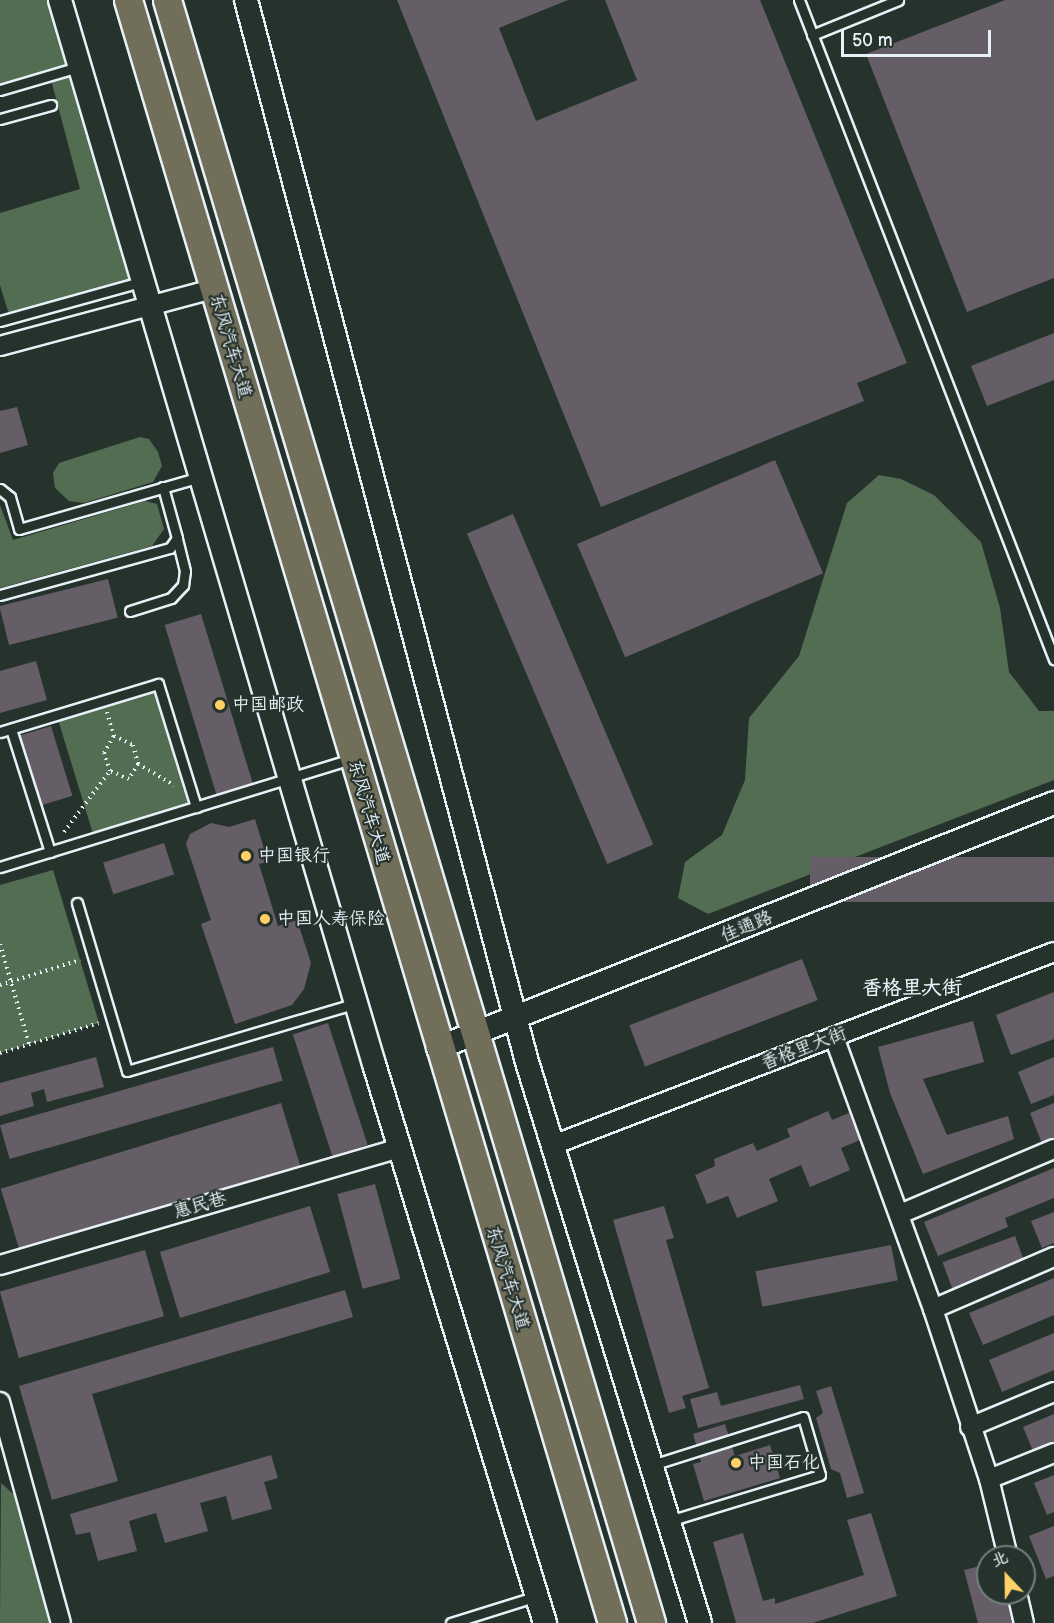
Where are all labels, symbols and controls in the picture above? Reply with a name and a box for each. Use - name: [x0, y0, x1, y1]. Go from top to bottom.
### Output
- scale bar: [844, 18, 994, 56]
- text: 50 m: [852, 30, 893, 51]
- street label: 东风汽车大道: [205, 291, 255, 401]
- place label: 中国邮政: [232, 694, 304, 716]
- marker: 中国邮政: [213, 698, 227, 712]
- street label: 东风汽车大道: [343, 757, 393, 867]
- place label: 中国银行: [258, 845, 330, 867]
- marker: 中国银行: [239, 849, 253, 863]
- street label: 佳通路: [718, 907, 776, 947]
- place label: 中国人寿保险: [277, 908, 385, 930]
- marker: 中国人寿保险: [258, 912, 272, 926]
- district label: 香格里大街: [862, 976, 962, 1000]
- street label: 香格里大街: [758, 1023, 850, 1075]
- street label: 惠民巷: [171, 1188, 229, 1224]
- street label: 东风汽车大道: [481, 1223, 533, 1333]
- place label: 中国石化: [748, 1452, 820, 1474]
- marker: 中国石化: [729, 1456, 743, 1470]
- north arrow: [976, 1545, 1036, 1605]
- text: 北: [989, 1548, 1011, 1572]

